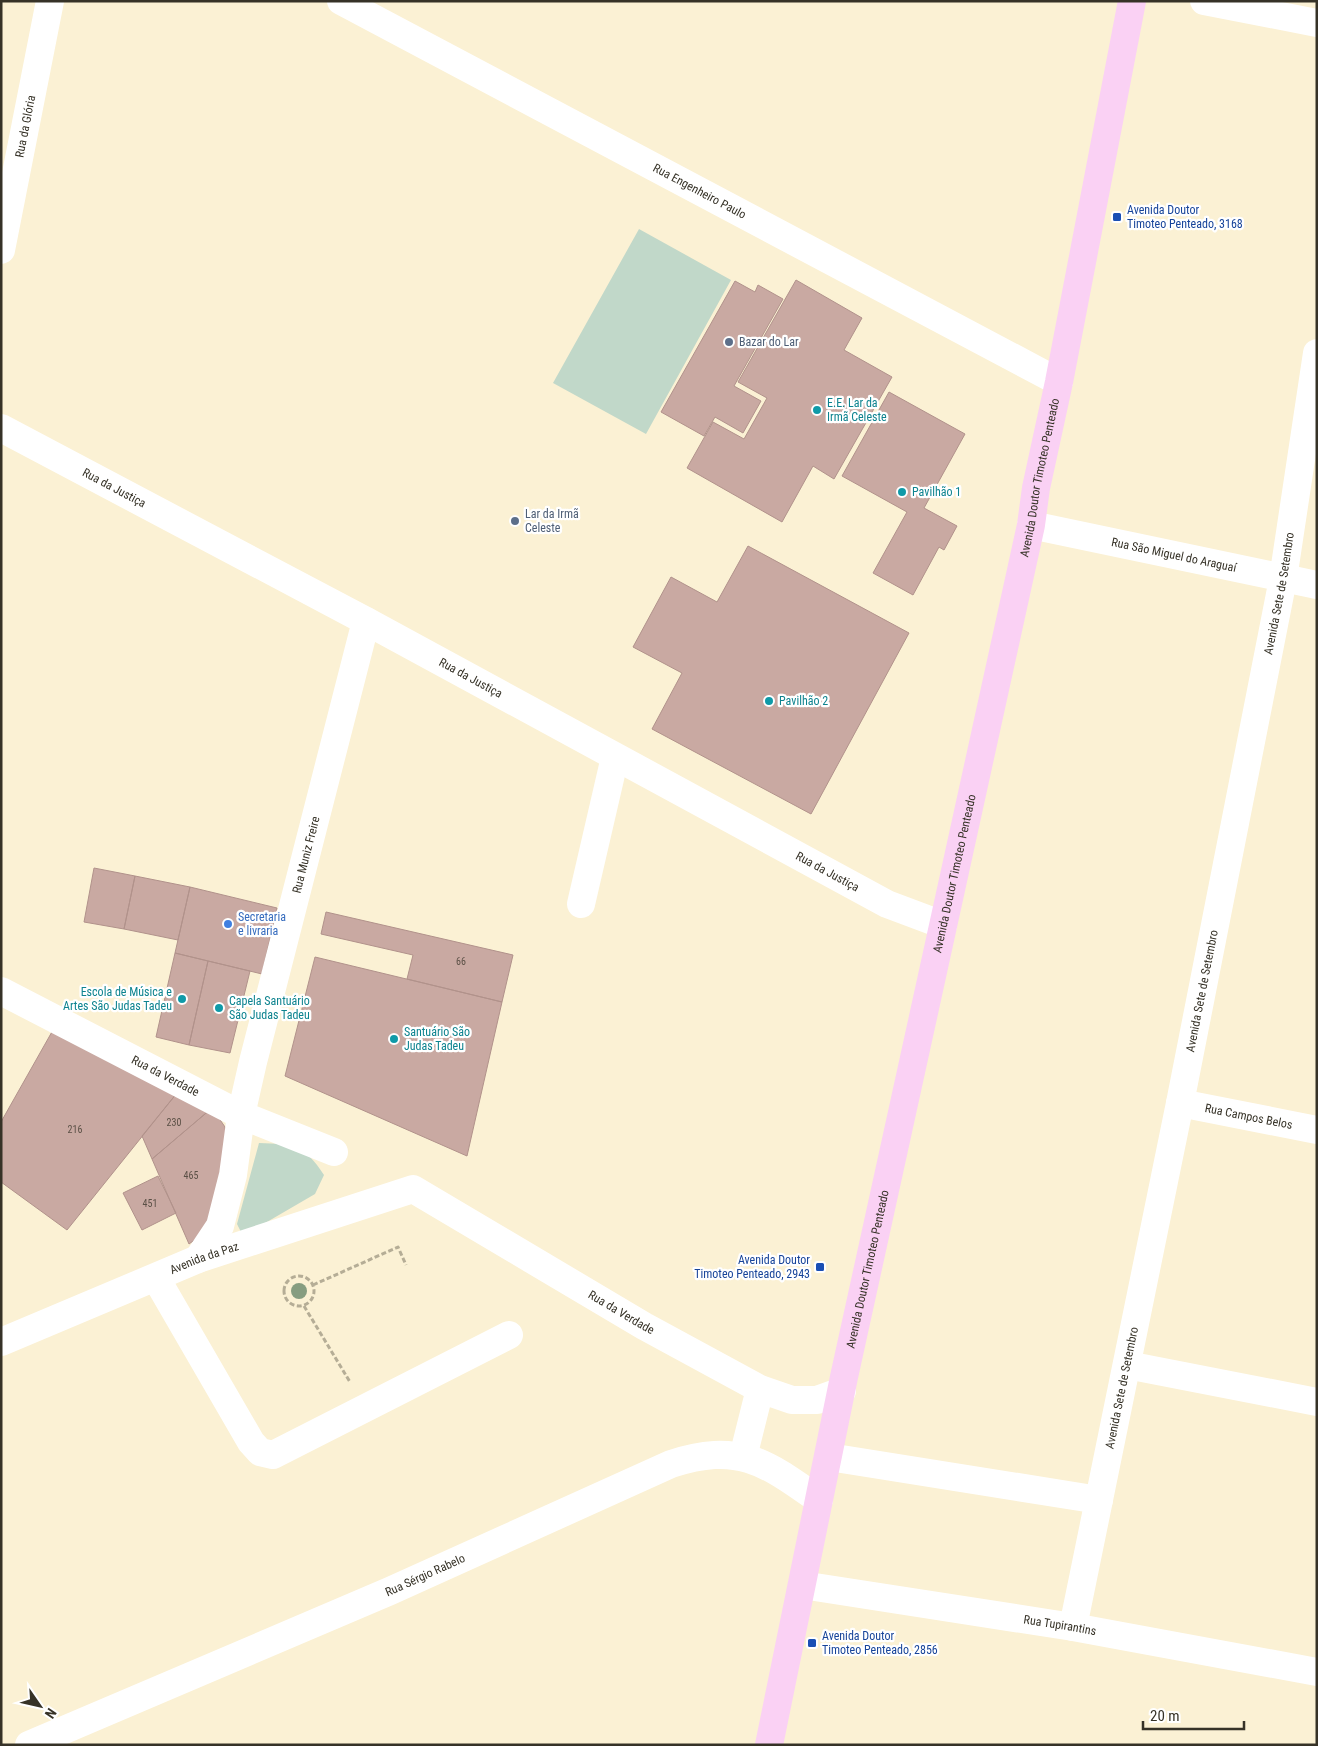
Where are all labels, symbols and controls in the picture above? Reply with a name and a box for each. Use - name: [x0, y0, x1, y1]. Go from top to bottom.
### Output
- street label: Rua da Glória: [12, 94, 38, 159]
- street label: Rua Engenheiro Paulo: [651, 161, 749, 222]
- place label: Avenida Doutor Timoteo Penteado, 3168: [1127, 203, 1243, 231]
- marker: Avenida Doutor Timoteo Penteado, 3168: [1111, 211, 1123, 223]
- place label: Bazar do Lar: [739, 335, 799, 349]
- marker: Bazar do Lar: [723, 336, 735, 348]
- place label: E.E. Lar da Irmã Celeste: [827, 396, 887, 424]
- street label: Avenida Doutor Timoteo Penteado: [1017, 397, 1062, 558]
- marker: E.E. Lar da Irmã Celeste: [811, 404, 823, 416]
- street label: Rua da Justiça: [80, 465, 149, 510]
- place label: Pavilhão 1: [912, 485, 961, 499]
- marker: Pavilhão 1: [896, 486, 908, 498]
- place label: Lar da Irmã Celeste: [525, 507, 579, 535]
- marker: Lar da Irmã Celeste: [509, 515, 521, 527]
- street label: Avenida Sete de Setembro: [1261, 531, 1297, 656]
- street label: Rua São Miguel do Araguaí: [1110, 535, 1239, 575]
- street label: Rua da Justiça: [437, 655, 505, 701]
- place label: Pavilhão 2: [779, 694, 828, 708]
- marker: Pavilhão 2: [763, 695, 775, 707]
- street label: Avenida Doutor Timoteo Penteado: [930, 793, 979, 954]
- street label: Rua Muniz Freire: [289, 815, 323, 895]
- street label: Rua da Justiça: [793, 849, 862, 895]
- place label: Secretaria e livraria: [238, 910, 286, 938]
- marker: Secretaria e livraria: [222, 918, 234, 930]
- street label: Avenida Sete de Setembro: [1183, 929, 1221, 1053]
- house number: 66: [456, 956, 466, 967]
- place label: Escola de Música e Artes São Judas Tadeu: [63, 985, 172, 1013]
- marker: Escola de Música e Artes São Judas Tadeu: [176, 993, 188, 1005]
- place label: Capela Santuário São Judas Tadeu: [229, 994, 310, 1022]
- marker: Capela Santuário São Judas Tadeu: [213, 1002, 225, 1014]
- place label: Santuário São Judas Tadeu: [404, 1025, 470, 1053]
- marker: Santuário São Judas Tadeu: [388, 1033, 400, 1045]
- street label: Rua da Verdade: [129, 1053, 202, 1099]
- street label: Rua Campos Belos: [1204, 1101, 1294, 1132]
- house number: 230: [167, 1117, 181, 1128]
- house number: 216: [68, 1124, 82, 1135]
- house number: 465: [184, 1170, 198, 1181]
- street label: Avenida Doutor Timoteo Penteado: [843, 1189, 892, 1350]
- house number: 451: [143, 1198, 157, 1209]
- street label: Avenida da Paz: [168, 1239, 241, 1277]
- place label: Avenida Doutor Timoteo Penteado, 2943: [694, 1253, 810, 1281]
- marker: Avenida Doutor Timoteo Penteado, 2943: [814, 1261, 826, 1273]
- street label: Rua da Verdade: [586, 1288, 657, 1337]
- street label: Avenida Sete de Setembro: [1103, 1326, 1141, 1450]
- street label: Rua Sérgio Rabelo: [383, 1551, 467, 1599]
- street label: Rua Tupirantins: [1023, 1612, 1097, 1638]
- place label: Avenida Doutor Timoteo Penteado, 2856: [822, 1629, 938, 1657]
- marker: Avenida Doutor Timoteo Penteado, 2856: [806, 1637, 818, 1649]
- north arrow: [15, 1681, 65, 1731]
- scale bar: [1143, 1698, 1244, 1730]
- text: N: [42, 1705, 60, 1721]
- text: 20 m: [1150, 1707, 1180, 1725]

